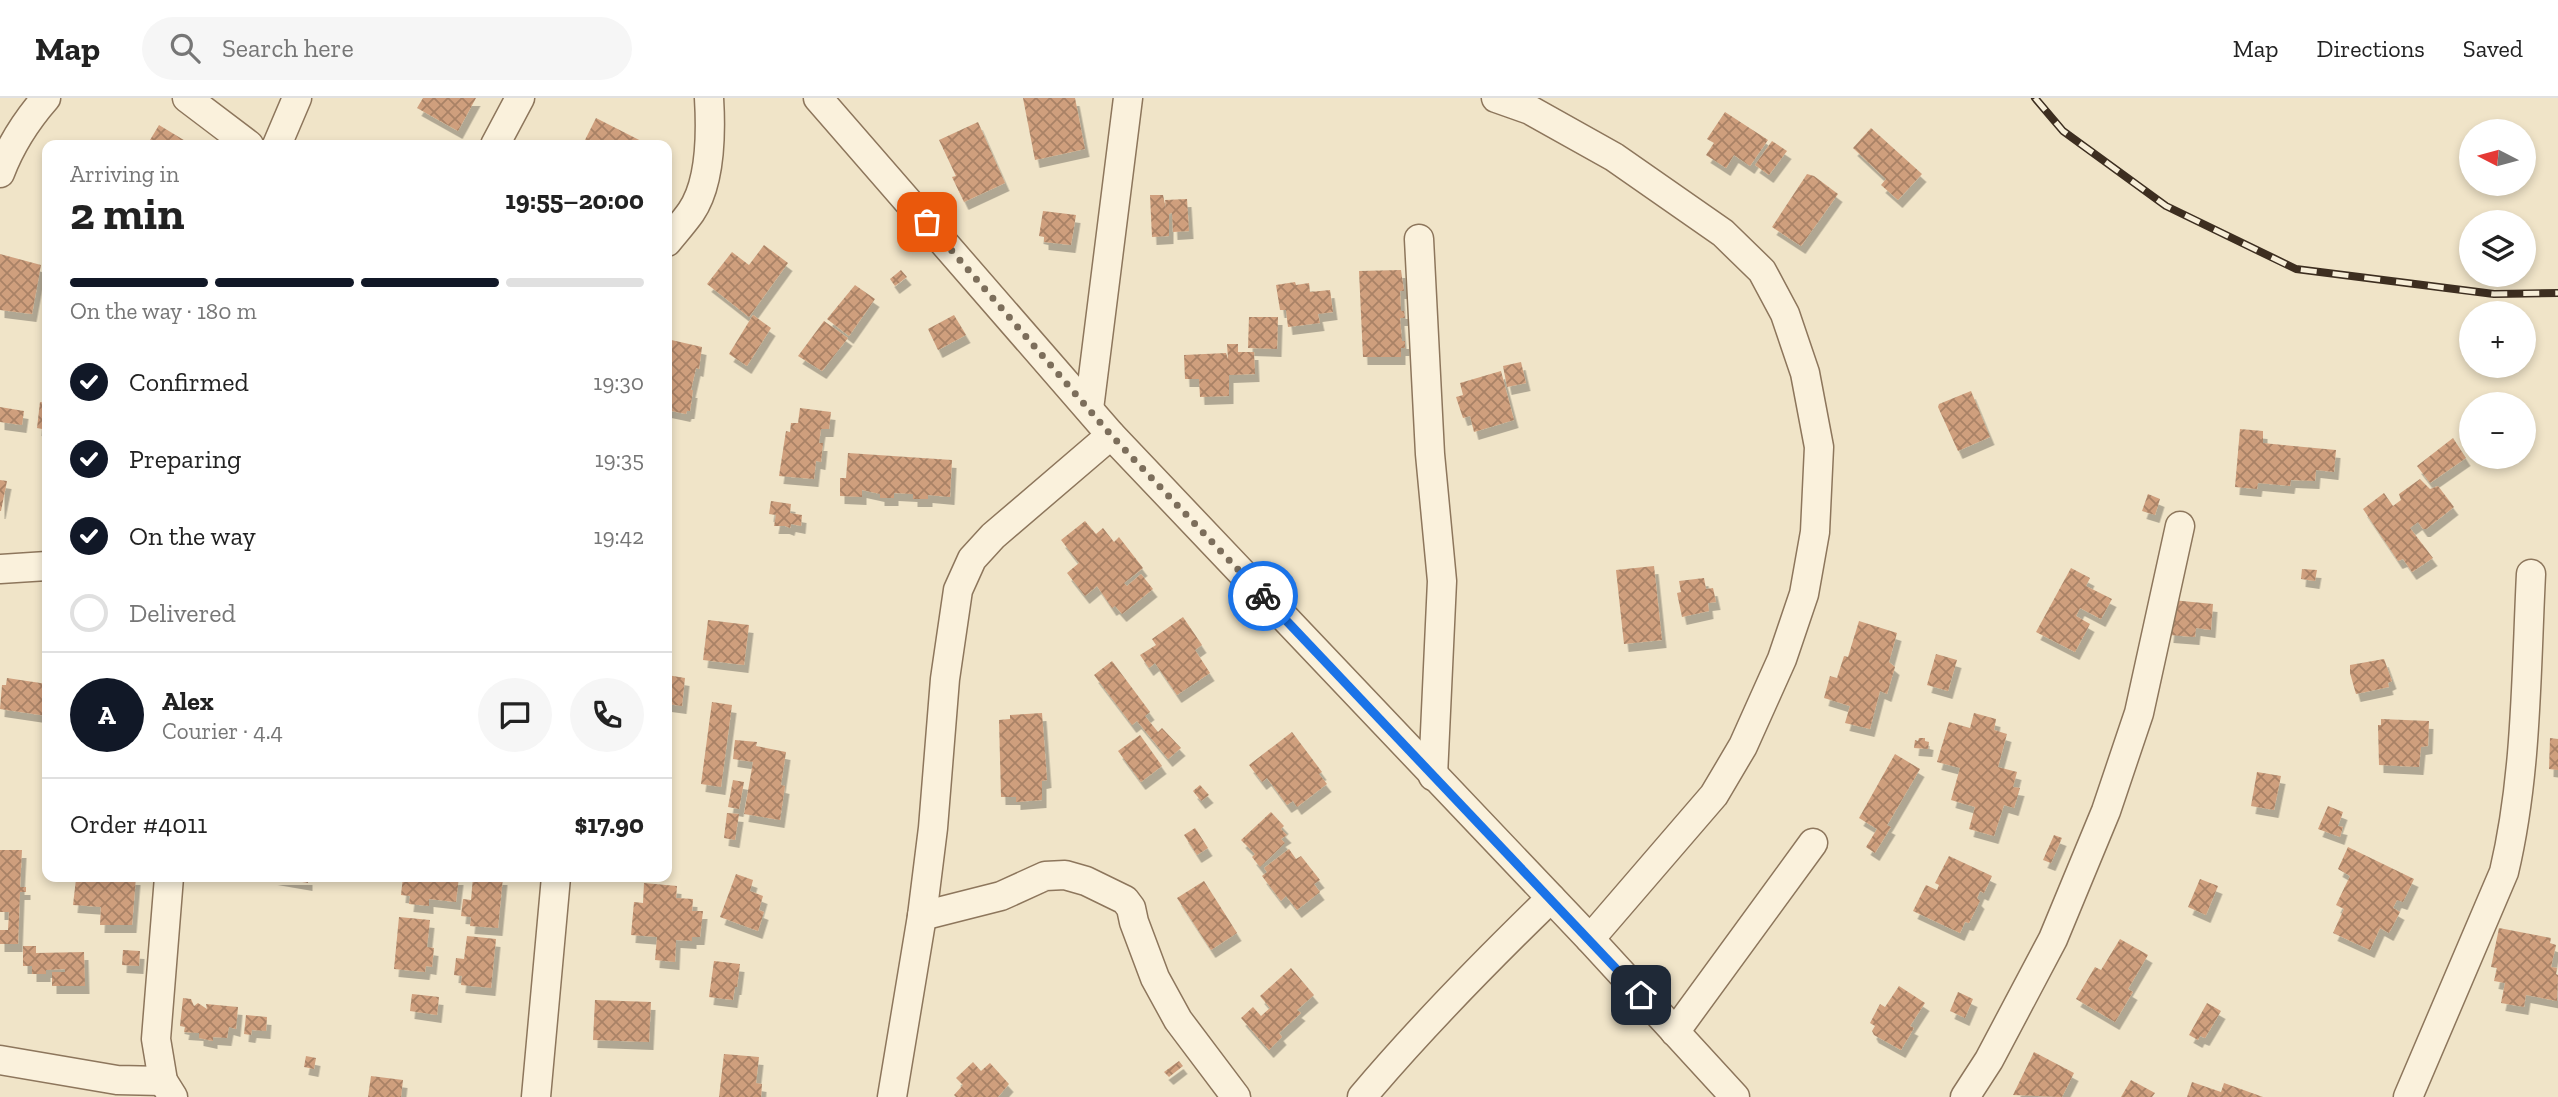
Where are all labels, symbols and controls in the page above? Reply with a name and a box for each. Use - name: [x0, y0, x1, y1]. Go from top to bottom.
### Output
- search box: [142, 17, 632, 80]
- text: Map: [35, 29, 100, 68]
- icon: search: [166, 29, 204, 67]
- text: Search here: [222, 32, 354, 64]
- text: Map: [2233, 34, 2279, 63]
- text: Directions: [2317, 34, 2425, 63]
- text: Saved: [2463, 34, 2523, 63]
- north arrow: [2459, 119, 2536, 196]
- map controls: [2459, 119, 2536, 469]
- text: Arriving in: [70, 160, 179, 188]
- text: 19:55–20:00: [505, 184, 644, 216]
- text: 2 min: [70, 186, 185, 241]
- pin: [897, 192, 957, 252]
- icon: bag: [908, 203, 946, 241]
- button: layers: [2459, 210, 2536, 287]
- text: On the way · 180 m: [70, 297, 257, 325]
- button: +: [2459, 301, 2536, 378]
- icon: check: [70, 363, 108, 401]
- text: Confirmed: [129, 366, 249, 398]
- text: 19:30: [593, 368, 644, 396]
- button: −: [2459, 392, 2536, 469]
- icon: check: [70, 440, 108, 478]
- text: Preparing: [129, 443, 241, 475]
- text: 19:35: [595, 445, 644, 473]
- icon: check: [70, 517, 108, 555]
- text: On the way: [129, 520, 256, 552]
- text: 19:42: [594, 522, 644, 550]
- courier: [1228, 561, 1298, 631]
- icon: bike: [1244, 577, 1282, 615]
- text: Delivered: [129, 597, 236, 629]
- button: chat: [478, 678, 552, 752]
- button: phone: [570, 678, 644, 752]
- text: Alex: [162, 685, 214, 717]
- text: A: [98, 699, 116, 731]
- text: Courier · 4.4: [162, 717, 283, 745]
- text: Order #4011: [70, 808, 207, 840]
- text: $17.90: [575, 808, 644, 840]
- pin: [1611, 965, 1671, 1025]
- icon: home: [1622, 976, 1660, 1014]

